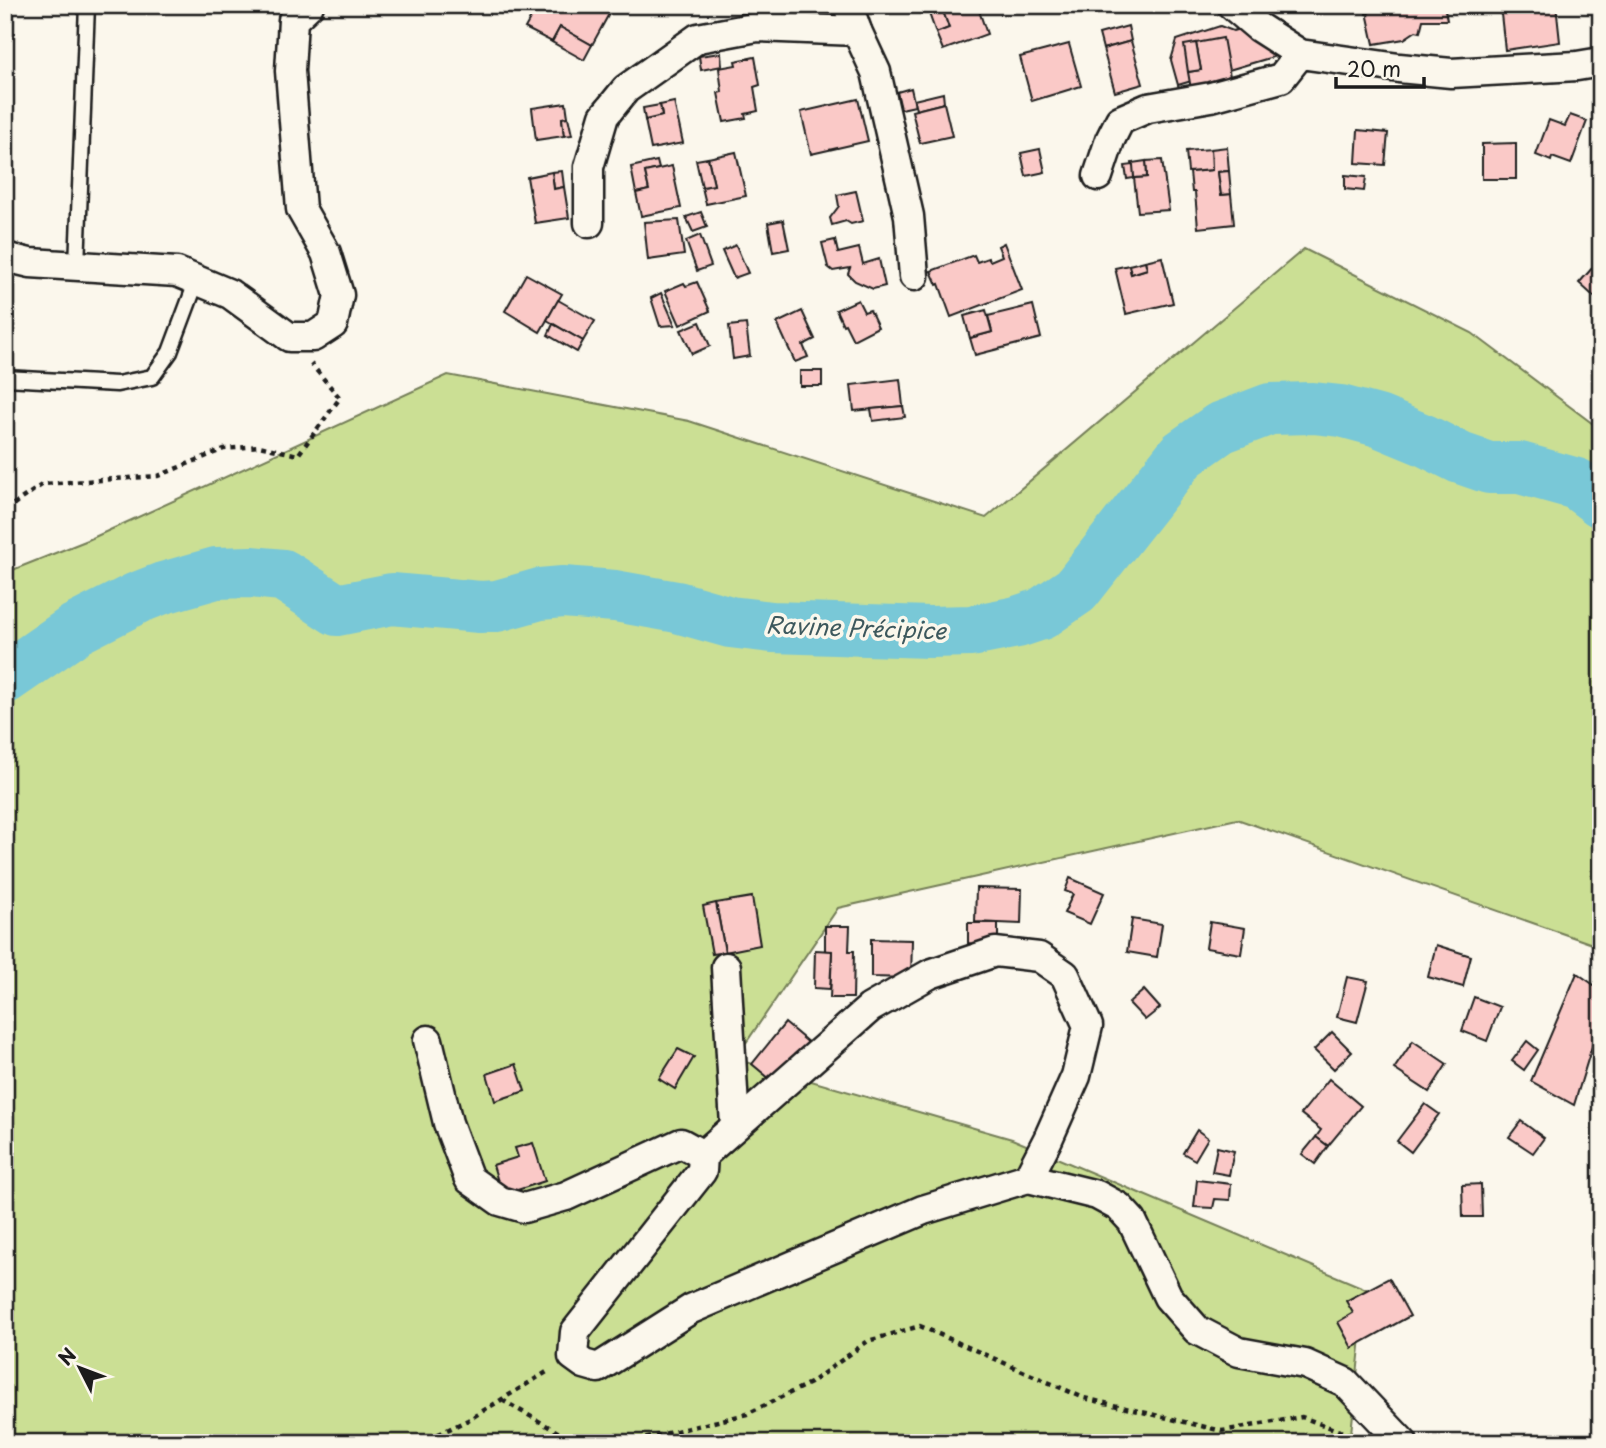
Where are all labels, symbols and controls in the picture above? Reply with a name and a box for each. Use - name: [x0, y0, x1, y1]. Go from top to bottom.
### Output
- scale bar: [1336, 46, 1424, 90]
- text: 20 m: [1347, 52, 1401, 84]
- water label: Ravine Précipice: [765, 606, 948, 648]
- north arrow: [46, 1332, 116, 1402]
- text: N: [51, 1341, 82, 1371]

